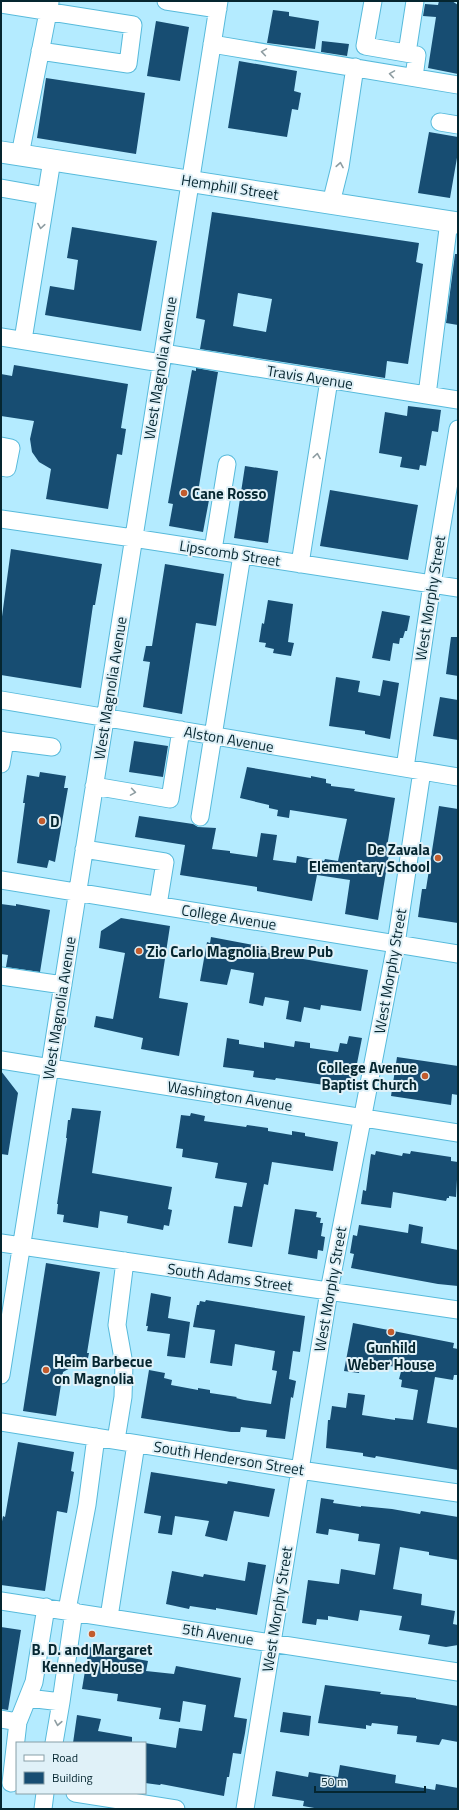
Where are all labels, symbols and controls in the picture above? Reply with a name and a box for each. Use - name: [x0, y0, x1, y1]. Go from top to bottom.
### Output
- one-way arrow: [261, 48, 267, 57]
- one-way arrow: [389, 70, 395, 78]
- one-way arrow: [335, 162, 344, 168]
- street label: Hemphill Street: [180, 168, 281, 206]
- one-way arrow: [37, 223, 46, 229]
- street label: West Magnolia Avenue: [137, 295, 183, 441]
- street label: Travis Avenue: [265, 359, 355, 395]
- one-way arrow: [312, 453, 321, 459]
- place label: Cane Rosso: [192, 482, 266, 505]
- marker: Cane Rosso: [179, 488, 189, 498]
- street label: West Morphy Street: [409, 533, 451, 662]
- street label: Lipscomb Street: [178, 534, 283, 572]
- street label: West Magnolia Avenue: [87, 615, 133, 761]
- street label: Alston Avenue: [182, 720, 276, 758]
- one-way arrow: [130, 788, 136, 796]
- place label: D: [50, 810, 60, 833]
- marker: D: [37, 816, 47, 826]
- place label: De Zavala Elementary School: [309, 838, 430, 878]
- marker: De Zavala Elementary School: [433, 853, 443, 863]
- street label: College Avenue: [180, 898, 278, 936]
- street label: West Morphy Street: [368, 906, 412, 1035]
- street label: West Magnolia Avenue: [36, 935, 82, 1081]
- place label: Zio Carlo Magnolia Brew Pub: [147, 940, 333, 963]
- marker: Zio Carlo Magnolia Brew Pub: [134, 946, 144, 956]
- place label: College Avenue Baptist Church: [318, 1056, 417, 1096]
- marker: College Avenue Baptist Church: [420, 1071, 430, 1081]
- street label: Washington Avenue: [166, 1075, 294, 1117]
- street label: West Morphy Street: [308, 1224, 352, 1353]
- street label: South Adams Street: [166, 1257, 295, 1297]
- marker: Gunhild Weber House: [386, 1327, 396, 1337]
- place label: Gunhild Weber House: [347, 1336, 435, 1376]
- place label: Heim Barbecue on Magnolia: [54, 1350, 153, 1390]
- marker: Heim Barbecue on Magnolia: [41, 1365, 51, 1375]
- street label: South Henderson Street: [152, 1435, 307, 1481]
- street label: West Morphy Street: [256, 1544, 298, 1673]
- street label: 5th Avenue: [181, 1617, 255, 1651]
- marker: B. D. and Margaret Kennedy House: [87, 1629, 97, 1639]
- place label: B. D. and Margaret Kennedy House: [32, 1638, 153, 1678]
- one-way arrow: [54, 1720, 62, 1726]
- legend: [16, 1742, 146, 1794]
- text: Road: [52, 1748, 78, 1767]
- text: Building: [52, 1768, 93, 1787]
- scale bar: [315, 1768, 425, 1794]
- text: 50 m: [321, 1772, 347, 1791]

